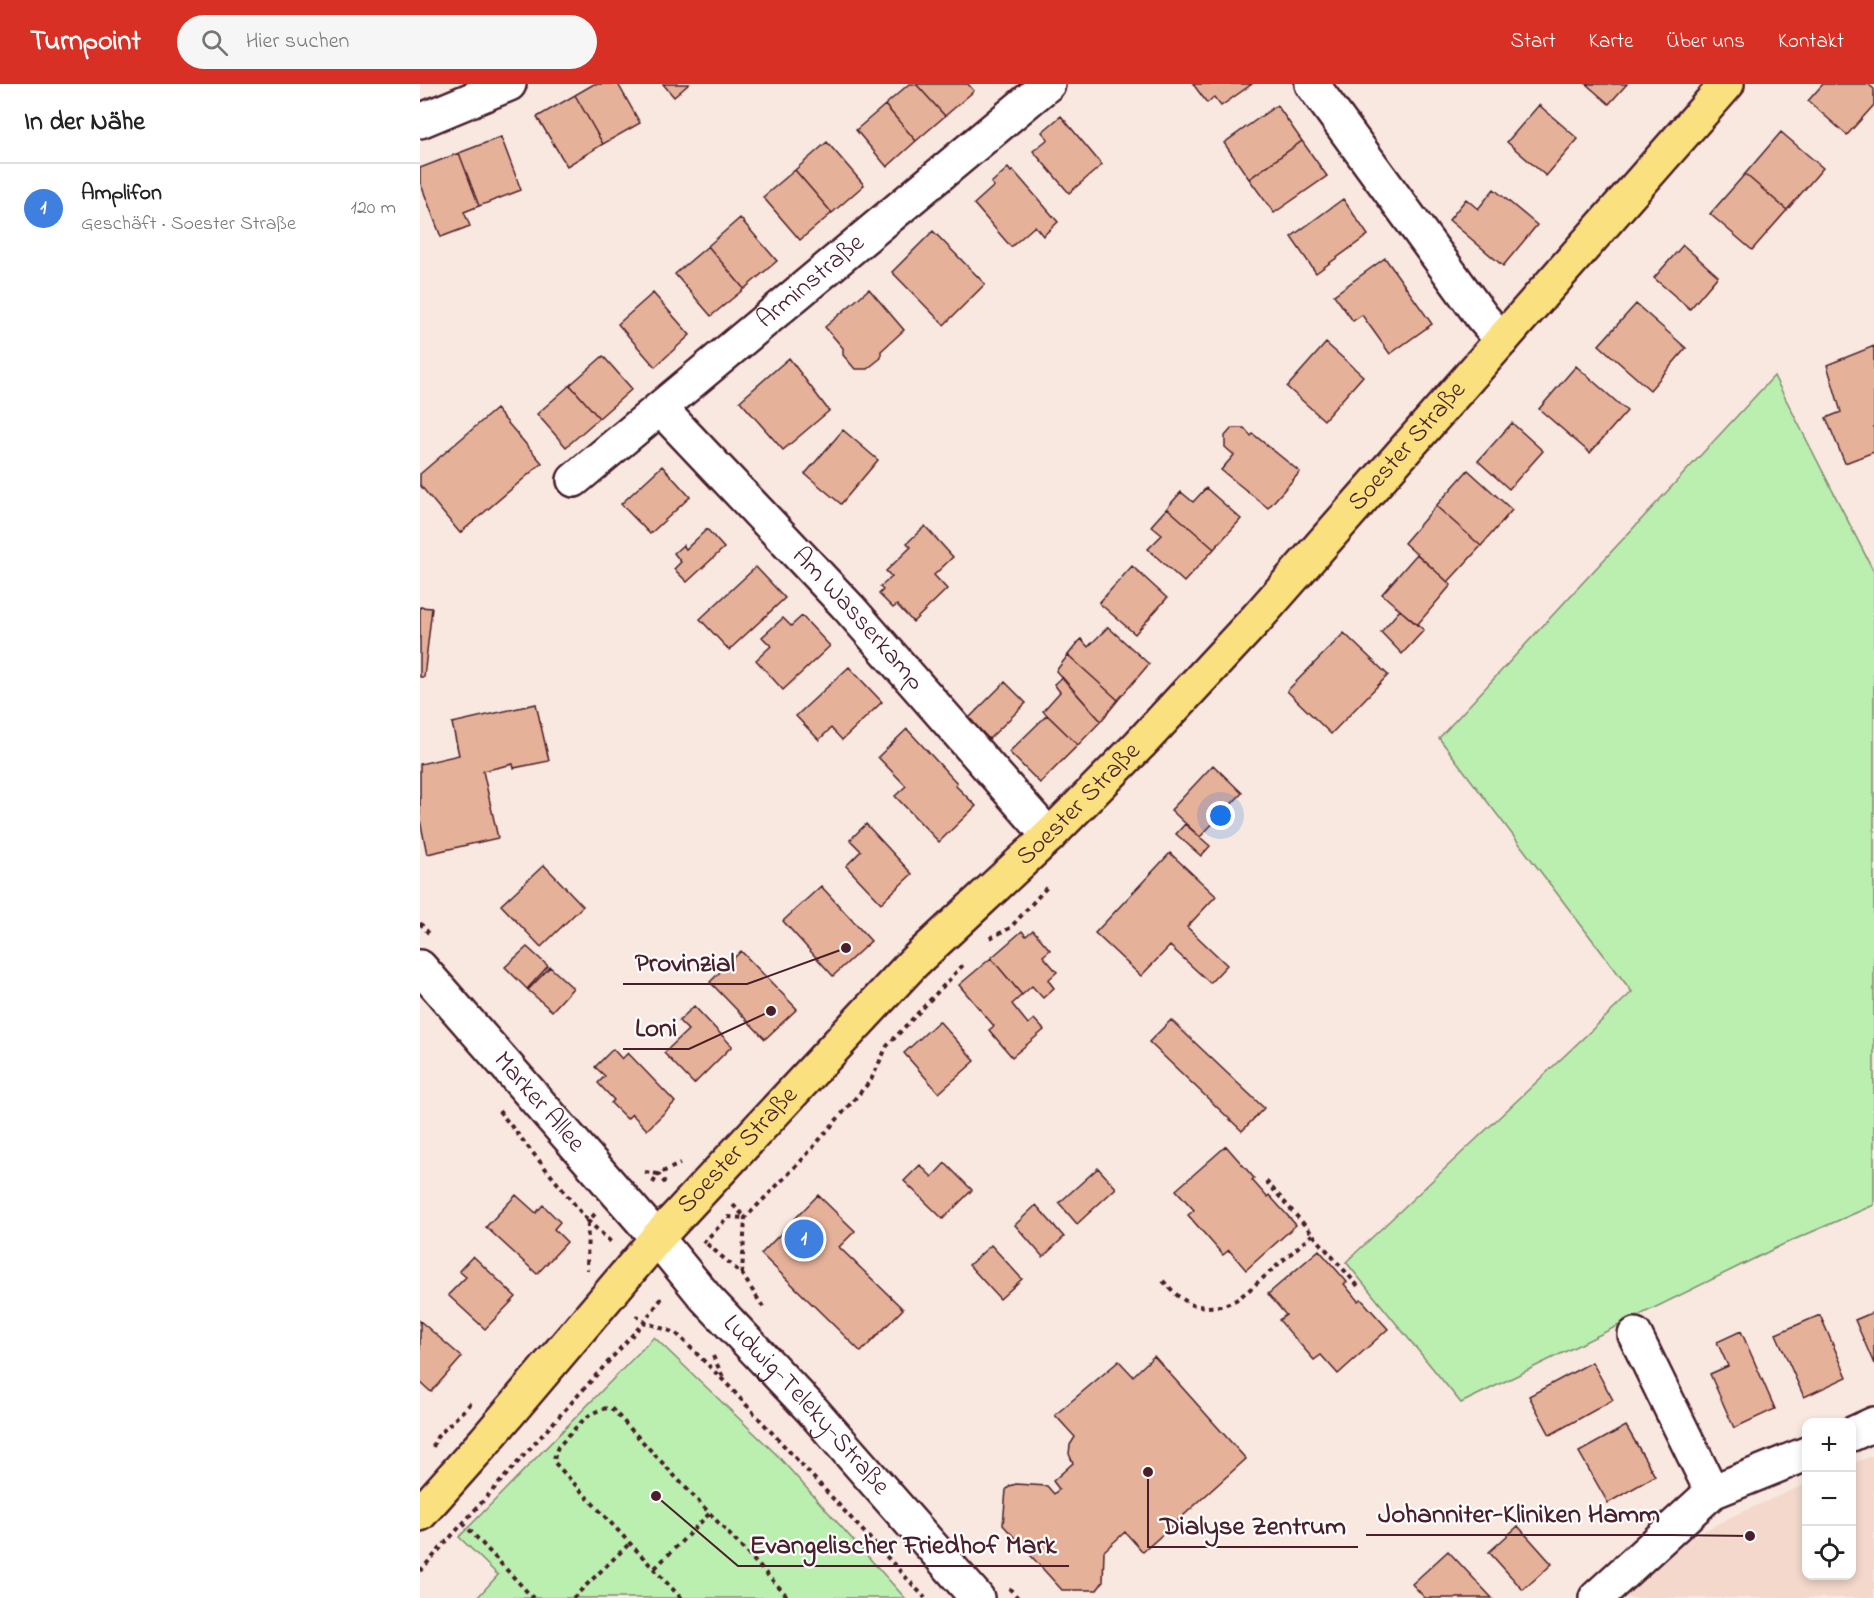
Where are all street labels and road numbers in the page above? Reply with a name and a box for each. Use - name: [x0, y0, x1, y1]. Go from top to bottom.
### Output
- street label: Arminstraße: [749, 225, 874, 339]
- street label: Soester Straße: [1340, 373, 1476, 521]
- street label: Am Wasserkamp: [782, 539, 933, 700]
- street label: Soester Straße: [1008, 734, 1151, 876]
- street label: Marker Allee: [484, 1043, 594, 1162]
- street label: Soester Straße: [669, 1078, 808, 1223]
- street label: Ludwig-Teleky-Straße: [713, 1307, 898, 1505]

